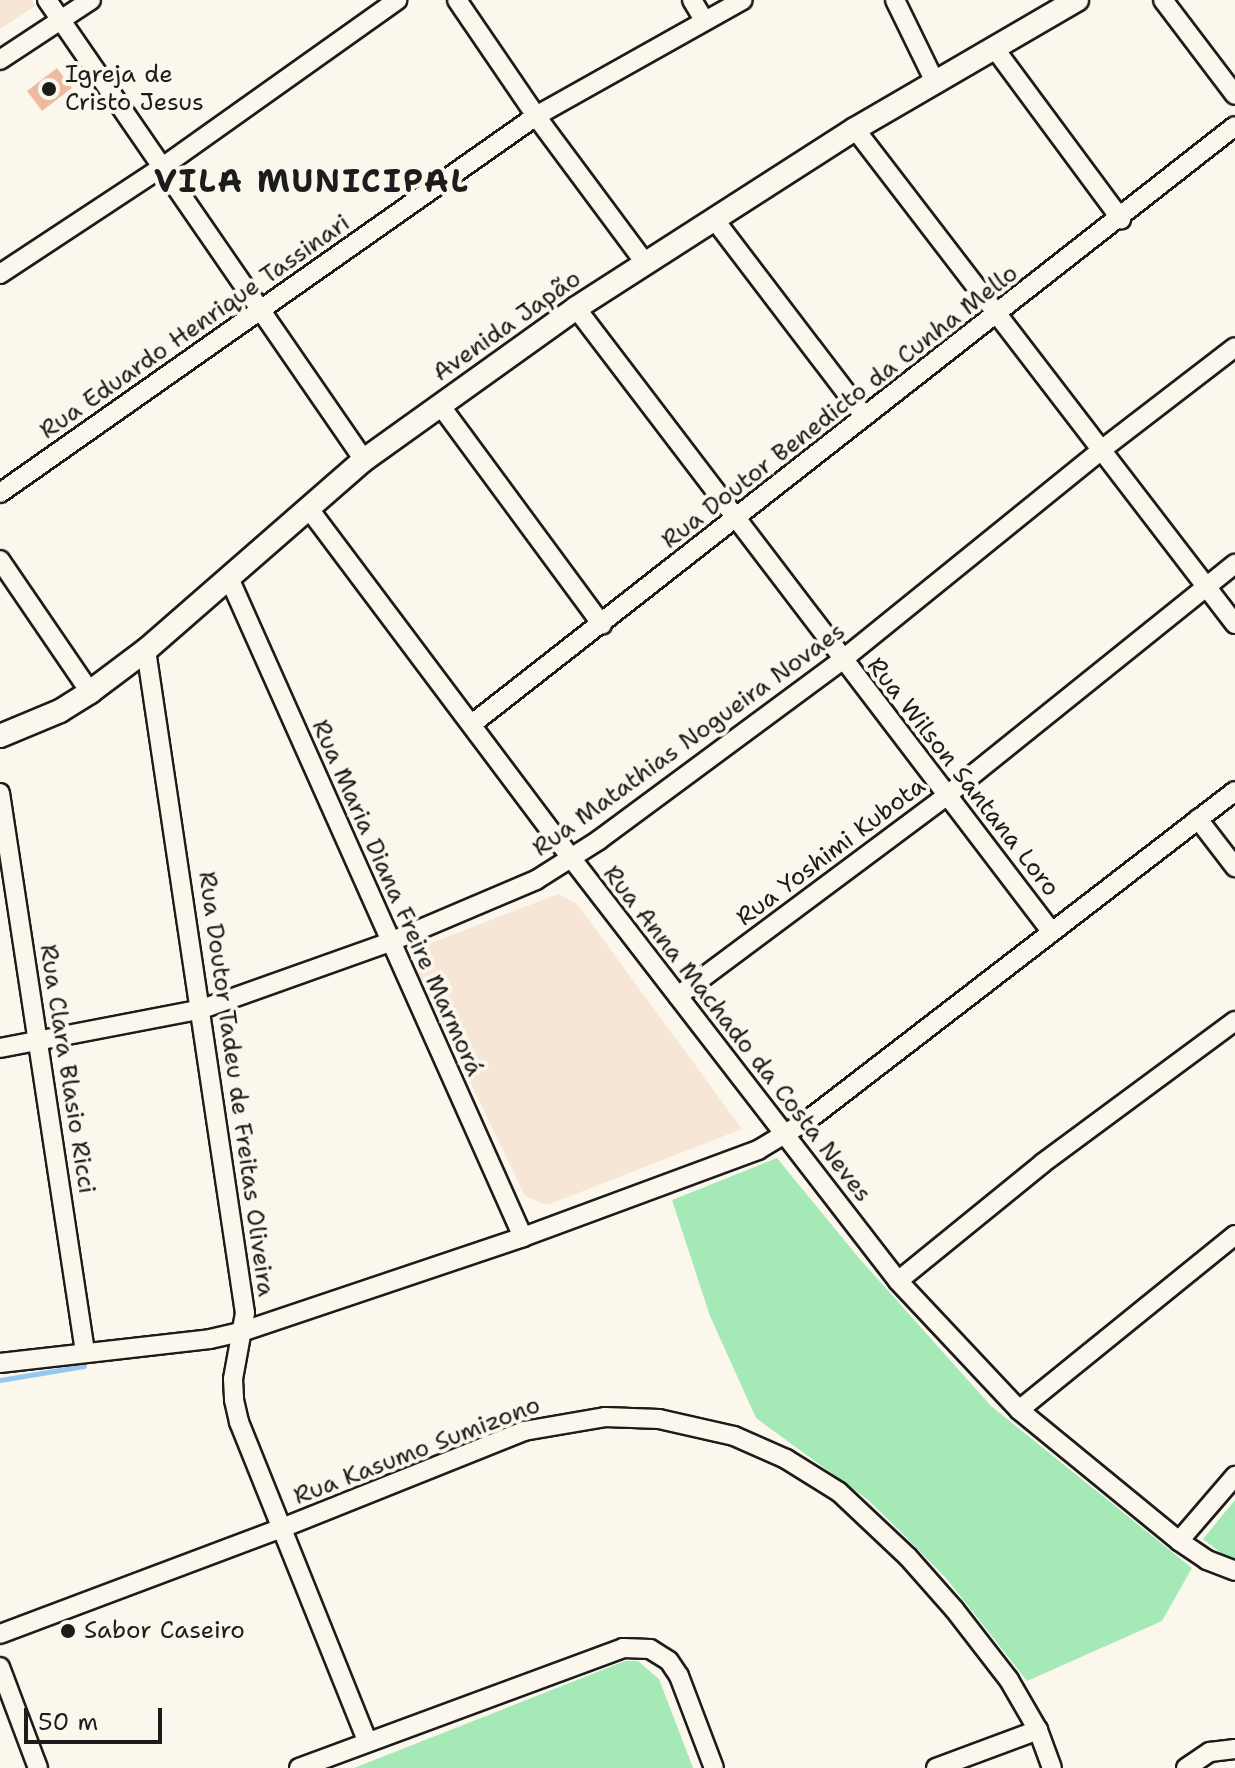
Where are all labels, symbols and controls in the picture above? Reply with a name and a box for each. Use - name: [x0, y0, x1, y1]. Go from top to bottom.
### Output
- place label: Igreja de Cristo Jesus: [65, 61, 204, 117]
- marker: Igreja de Cristo Jesus: [40, 80, 58, 98]
- district label: VILA MUNICIPAL: [154, 162, 470, 200]
- street label: Rua Eduardo Henrique Tassinari: [34, 209, 356, 445]
- street label: Rua Doutor Benedicto da Cunha Mello: [656, 259, 1024, 555]
- street label: Avenida Japão: [427, 264, 587, 388]
- street label: Rua Matathias Nogueira Novaes: [527, 617, 851, 863]
- street label: Rua Wilson Santana Loro: [861, 652, 1065, 902]
- street label: Rua Maria Diana Freire Marmorá: [305, 716, 489, 1080]
- street label: Rua Yoshimi Kubota: [731, 772, 931, 932]
- street label: Rua Anna Machado da Costa Neves: [597, 860, 877, 1208]
- street label: Rua Doutor Tadeu de Freitas Oliveira: [192, 870, 280, 1298]
- street label: Rua Clara Blasio Ricci: [33, 942, 101, 1196]
- street label: Rua Kasumo Sumizono: [290, 1391, 544, 1511]
- place label: Sabor Caseiro: [84, 1617, 245, 1645]
- marker: Sabor Caseiro: [59, 1622, 77, 1640]
- scale bar: [28, 1692, 166, 1742]
- text: 50 m: [38, 1706, 98, 1738]

